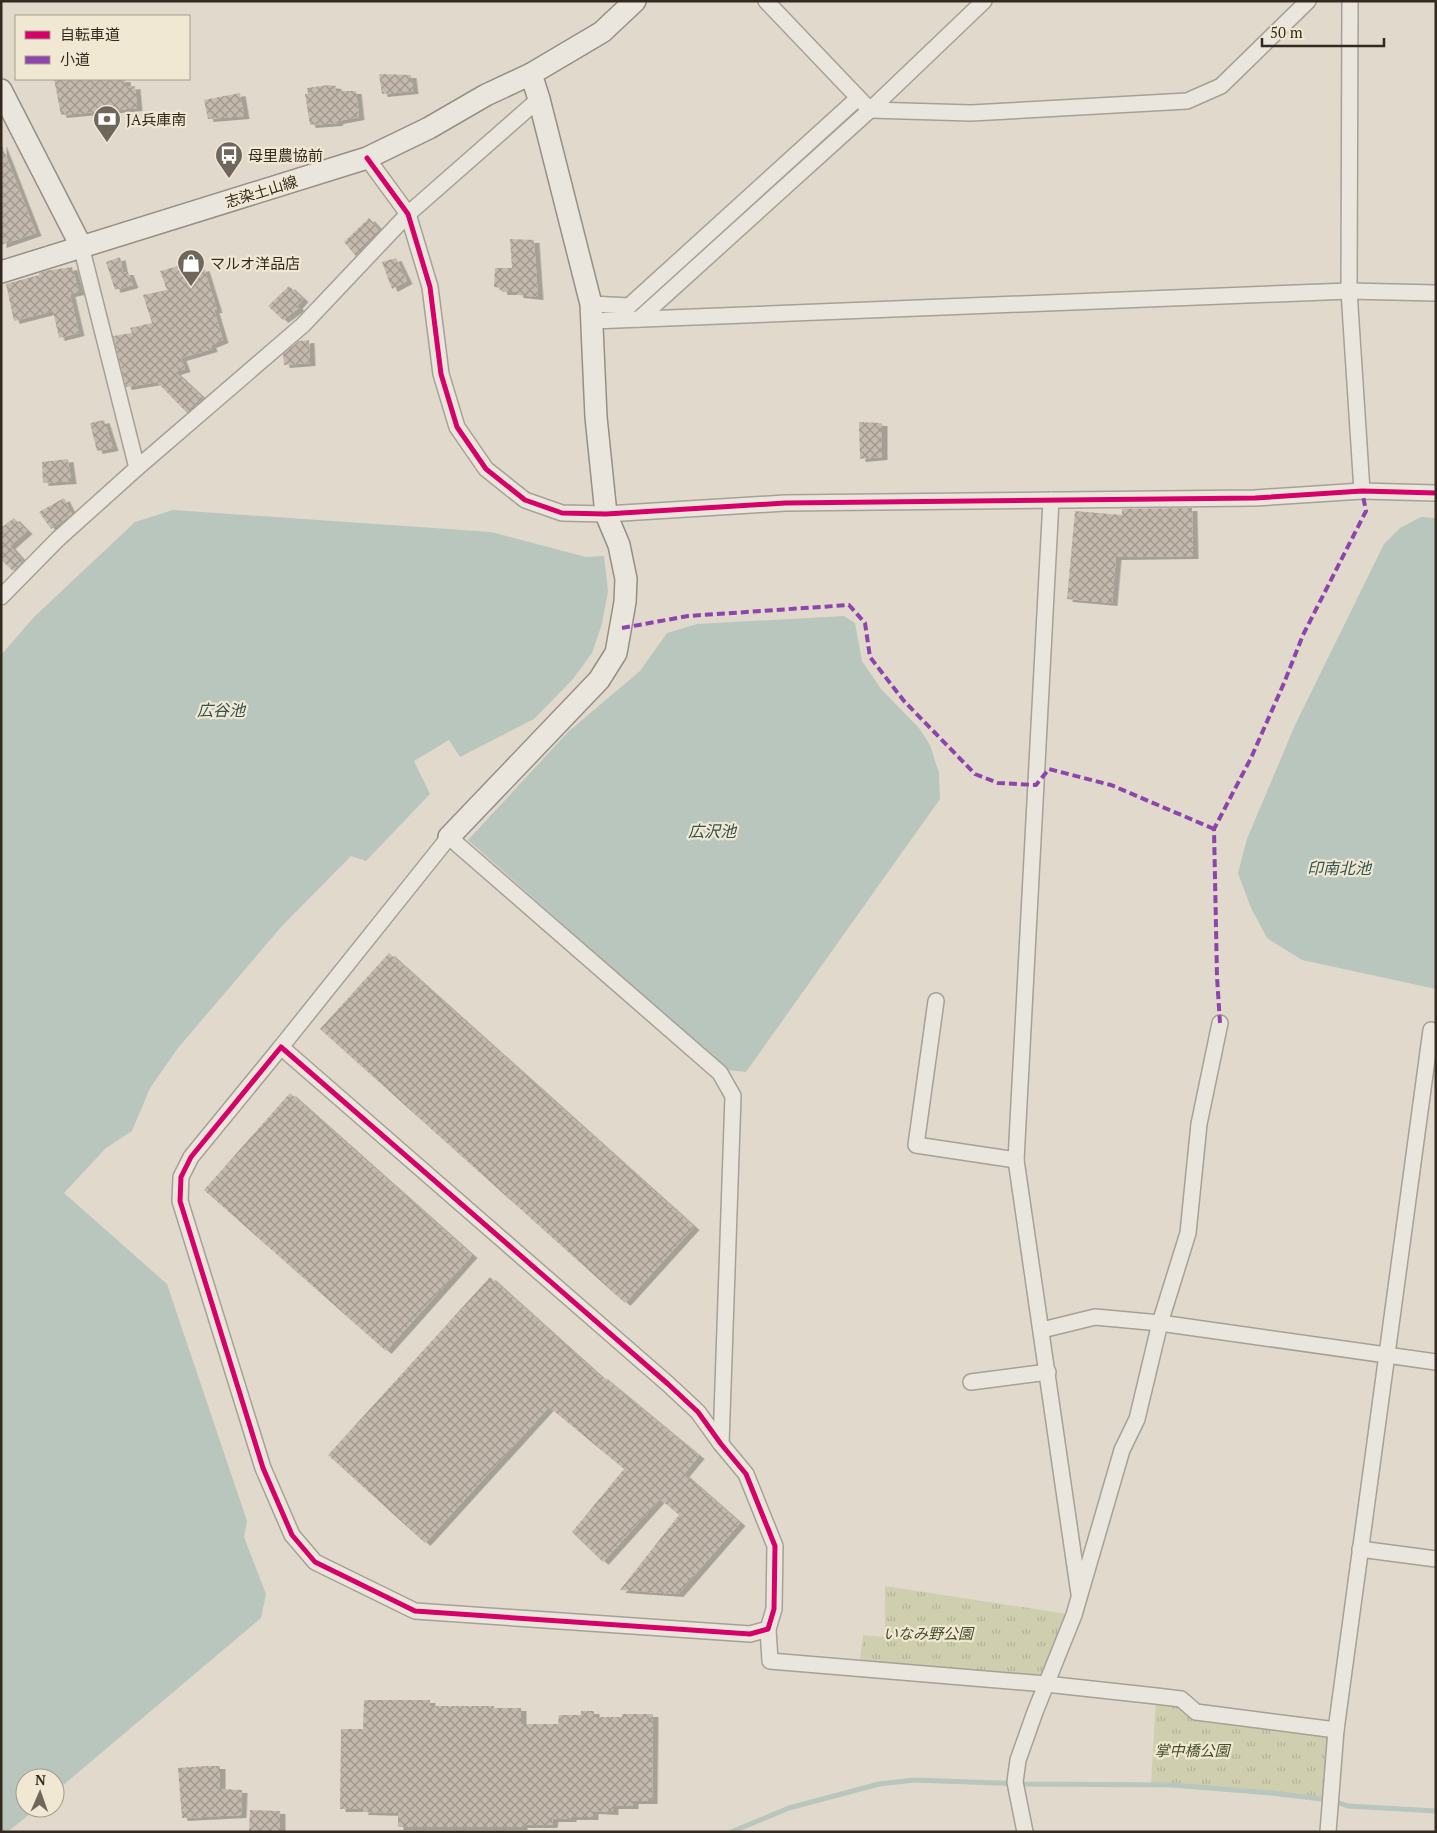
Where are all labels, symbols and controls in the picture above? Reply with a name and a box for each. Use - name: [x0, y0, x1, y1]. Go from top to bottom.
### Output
- legend: [15, 15, 190, 80]
- scale bar: [1262, 15, 1384, 47]
- text: 50 m: [1270, 22, 1303, 42]
- text: 自転車道: [60, 24, 120, 44]
- text: 小道: [60, 49, 90, 69]
- bank icon: JA兵庫南: [92, 104, 122, 143]
- place label: JA兵庫南: [126, 109, 186, 129]
- bus stop icon: 母里農協前: [214, 140, 244, 179]
- place label: 母里農協前: [248, 145, 323, 165]
- street label: 志染土山線: [222, 170, 300, 212]
- shop icon: マルオ洋品店: [176, 248, 206, 287]
- place label: マルオ洋品店: [210, 253, 300, 273]
- water label: 広谷池: [197, 699, 247, 721]
- water label: 広沢池: [688, 820, 738, 842]
- water label: 印南北池: [1307, 857, 1373, 879]
- park label: いなみ野公園: [883, 1623, 975, 1643]
- park label: 掌中橋公園: [1154, 1740, 1231, 1760]
- north arrow: [15, 1768, 65, 1818]
- text: N: [35, 1770, 46, 1789]

